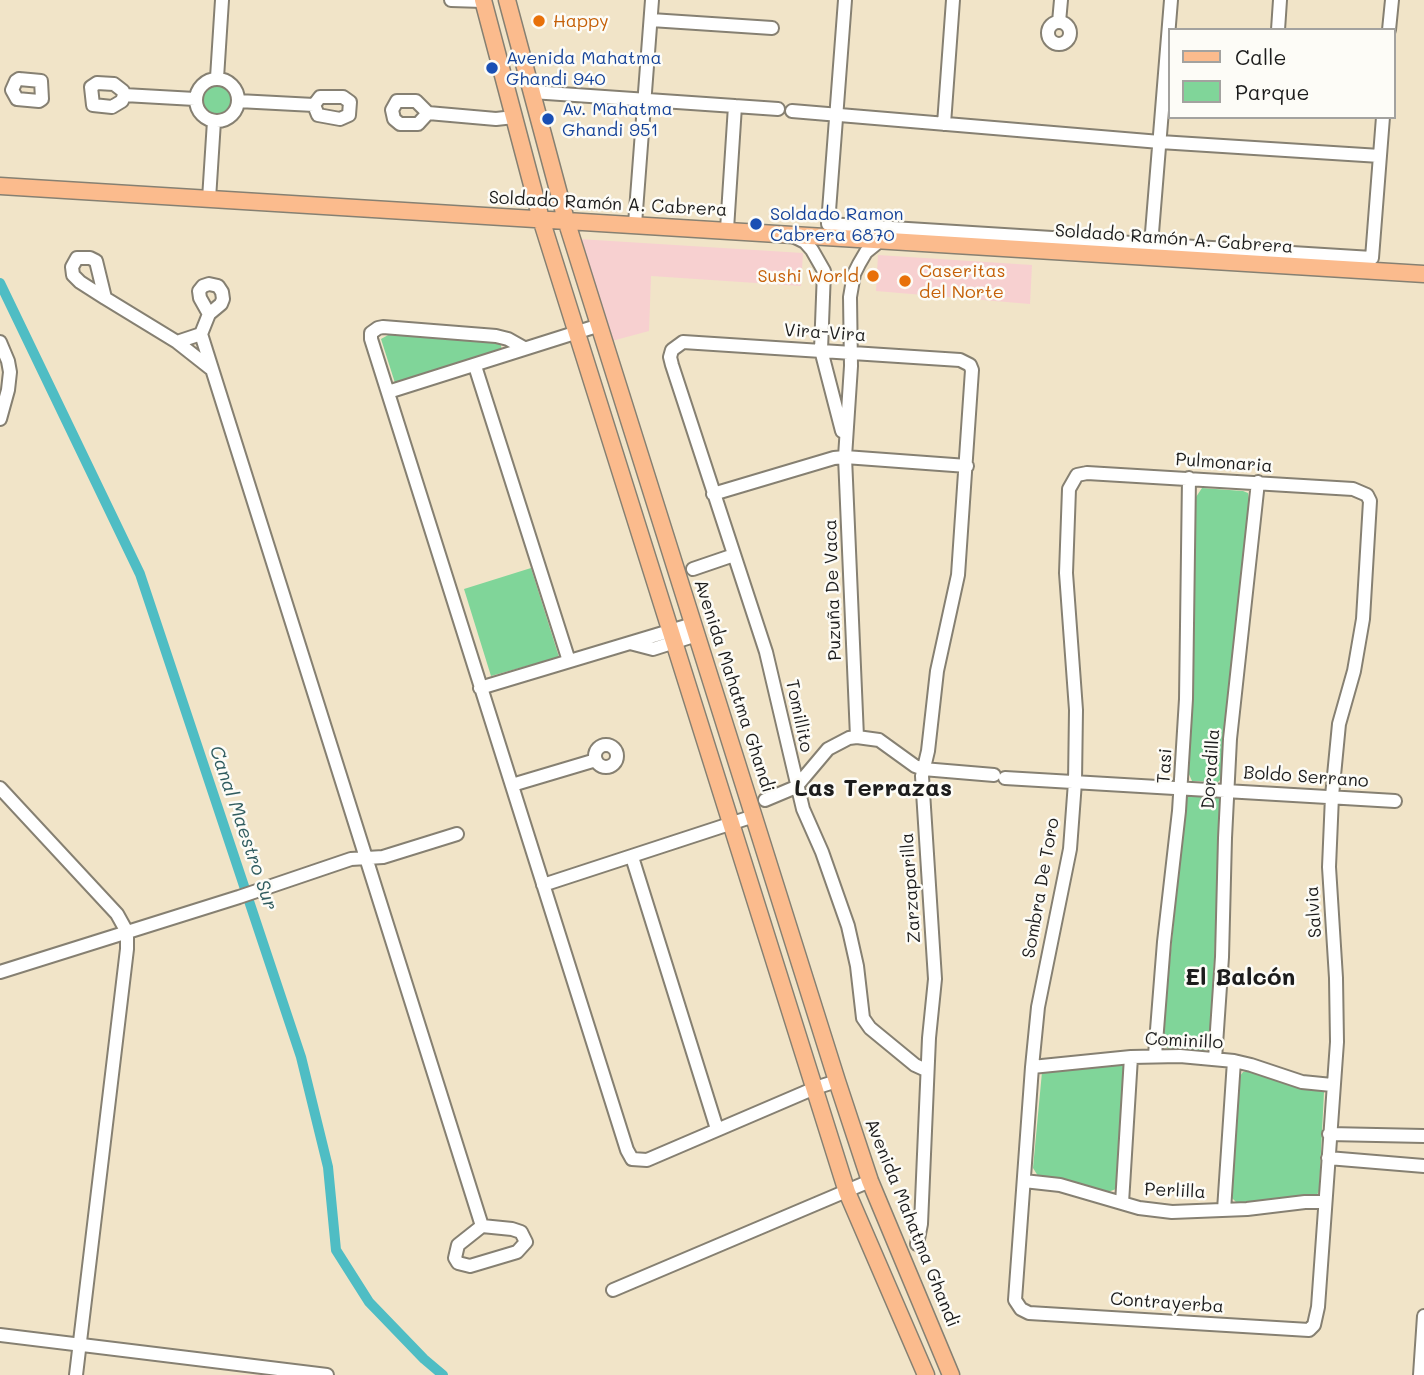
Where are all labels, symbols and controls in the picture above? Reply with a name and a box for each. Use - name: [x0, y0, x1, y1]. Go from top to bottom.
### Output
- place label: Happy: [553, 10, 609, 32]
- marker: Happy: [531, 13, 547, 29]
- legend: [1168, 28, 1396, 119]
- text: Calle: [1235, 43, 1287, 70]
- place label: Avenida Mahatma Ghandi 940: [506, 47, 662, 90]
- marker: Avenida Mahatma Ghandi 940: [484, 60, 500, 76]
- text: Parque: [1235, 78, 1309, 105]
- place label: Av. Mahatma Ghandi 951: [562, 98, 673, 140]
- marker: Av. Mahatma Ghandi 951: [540, 111, 556, 127]
- street label: Soldado Ramón A. Cabrera: [488, 187, 728, 221]
- place label: Soldado Ramon Cabrera 6870: [770, 203, 904, 246]
- marker: Soldado Ramon Cabrera 6870: [748, 216, 764, 232]
- street label: Soldado Ramón A. Cabrera: [1054, 220, 1294, 258]
- place label: Caseritas del Norte: [919, 260, 1005, 302]
- place label: Sushi World: [757, 265, 859, 287]
- marker: Sushi World: [865, 268, 881, 284]
- marker: Caseritas del Norte: [897, 273, 913, 289]
- street label: Vira-Vira: [783, 319, 867, 347]
- street label: Pulmonaria: [1175, 449, 1273, 477]
- street label: Puzuña De Vaca: [820, 519, 846, 661]
- street label: Avenida Mahatma Ghandi: [689, 577, 779, 795]
- street label: Tomillito: [781, 678, 817, 754]
- street label: Doradilla: [1197, 728, 1225, 810]
- water label: Canal Maestro Sur: [204, 743, 282, 913]
- street label: Tasi: [1153, 748, 1177, 784]
- street label: Boldo Serrano: [1243, 762, 1369, 792]
- district label: Las Terrazas: [794, 775, 952, 803]
- street label: Sombra De Toro: [1018, 816, 1064, 960]
- street label: Zarzaparilla: [896, 832, 926, 944]
- street label: Salvia: [1301, 885, 1327, 939]
- district label: El Balcón: [1185, 964, 1295, 992]
- street label: Cominillo: [1144, 1028, 1224, 1054]
- street label: Avenida Mahatma Ghandi: [860, 1116, 964, 1330]
- street label: Perlilla: [1144, 1179, 1206, 1203]
- street label: Contrayerba: [1109, 1288, 1225, 1318]

